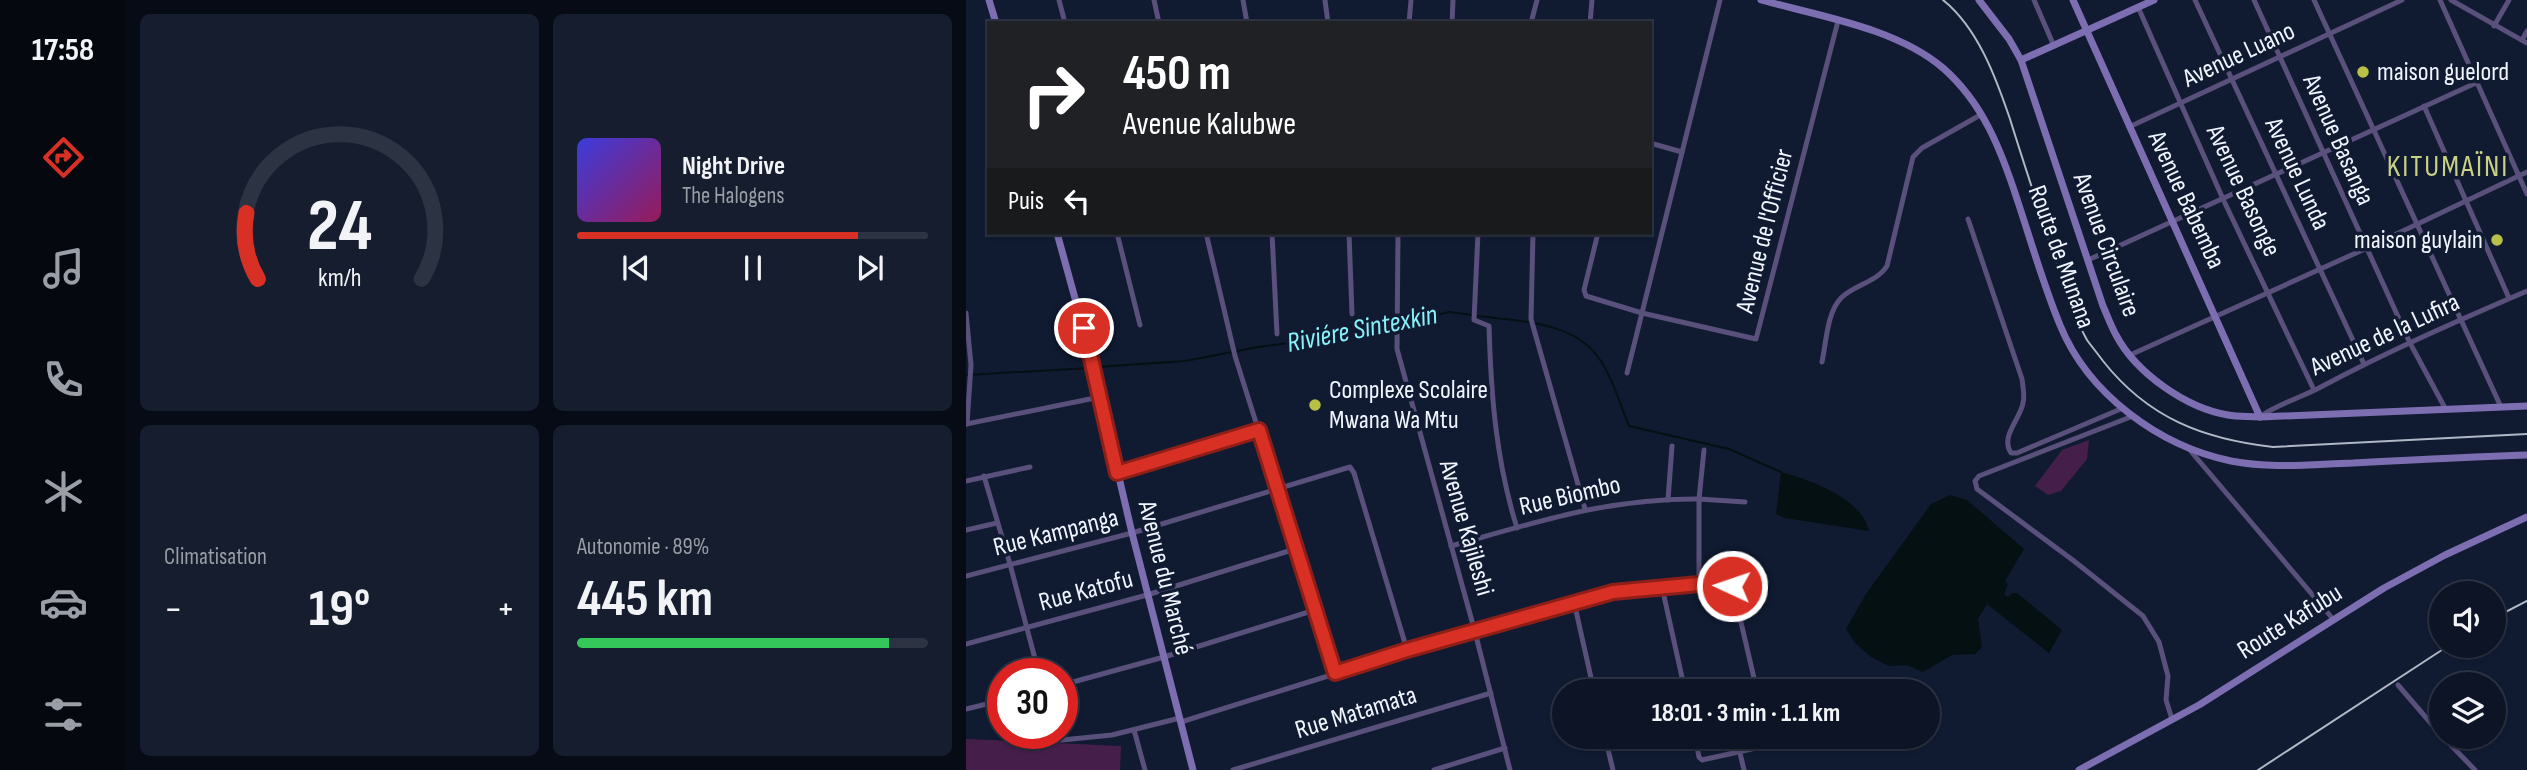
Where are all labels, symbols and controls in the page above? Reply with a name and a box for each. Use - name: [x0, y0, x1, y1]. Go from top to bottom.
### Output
- street label: Avenue Luano: [2177, 16, 2300, 95]
- text: 17:58: [32, 31, 94, 70]
- text: 450 m: [1123, 45, 1231, 104]
- icon: right: [1008, 49, 1099, 140]
- place label: maison guelord: [2377, 57, 2509, 88]
- marker: maison guelord: [2355, 64, 2371, 80]
- street label: Avenue Basanga: [2295, 69, 2381, 210]
- text: Avenue Kalubwe: [1123, 105, 1296, 144]
- street label: Avenue Lunda: [2257, 112, 2336, 235]
- street label: Avenue Basonge: [2199, 119, 2287, 262]
- street label: Avenue Babemba: [2140, 125, 2231, 274]
- icon: directions: [39, 133, 88, 182]
- street label: Avenue de l'Officier: [1729, 145, 1800, 317]
- district label: KITUMAÏNI: [2387, 149, 2509, 185]
- text: Night Drive: [682, 151, 785, 182]
- street label: Avenue Circulaire: [2065, 168, 2146, 321]
- street label: Route de Munana: [2021, 181, 2101, 333]
- text: The Halogens: [682, 182, 785, 210]
- icon: left: [1058, 182, 1096, 220]
- text: 24: [307, 183, 372, 271]
- text: Puis: [1008, 186, 1044, 217]
- place label: maison guylain: [2354, 225, 2483, 256]
- marker: maison guylain: [2489, 232, 2505, 248]
- icon: music: [39, 244, 88, 293]
- icon: previous: [617, 249, 655, 287]
- icon: pause: [734, 249, 772, 287]
- icon: next: [851, 249, 889, 287]
- text: km/h: [318, 263, 361, 294]
- street label: Avenue de la Lufira: [2305, 287, 2465, 383]
- pin: [1054, 298, 1114, 358]
- water label: Riviére Sintexkin: [1284, 298, 1440, 360]
- icon: arrive: [1065, 309, 1103, 347]
- icon: phone: [39, 355, 88, 404]
- place label: Complexe Scolaire Mwana Wa Mtu: [1329, 375, 1488, 436]
- marker: Complexe Scolaire Mwana Wa Mtu: [1307, 397, 1323, 413]
- street label: Avenue Kajileshi: [1432, 456, 1500, 599]
- icon: climate: [39, 467, 88, 516]
- street label: Rue Biombo: [1516, 469, 1624, 523]
- street label: Avenue du Marché: [1131, 497, 1199, 658]
- street label: Rue Kampanga: [990, 503, 1122, 563]
- text: Autonomie · 89%: [577, 533, 709, 561]
- text: Climatisation: [164, 543, 267, 571]
- position arrow: [1695, 549, 1769, 623]
- street label: Rue Katofu: [1036, 564, 1136, 618]
- text: 445 km: [577, 568, 713, 631]
- icon: car: [39, 578, 88, 627]
- text: 19°: [309, 578, 370, 641]
- street label: Route Kafubu: [2232, 578, 2348, 666]
- map controls: [2429, 581, 2506, 749]
- button: sound: [2429, 581, 2506, 658]
- text: −: [164, 587, 183, 632]
- text: +: [496, 587, 515, 632]
- speed limit sign: 30: [987, 658, 1078, 749]
- button: layers: [2429, 672, 2506, 749]
- street label: Rue Matamata: [1292, 680, 1420, 746]
- icon: filters: [39, 690, 88, 739]
- text: 18:01 · 3 min · 1.1 km: [1652, 698, 1840, 729]

